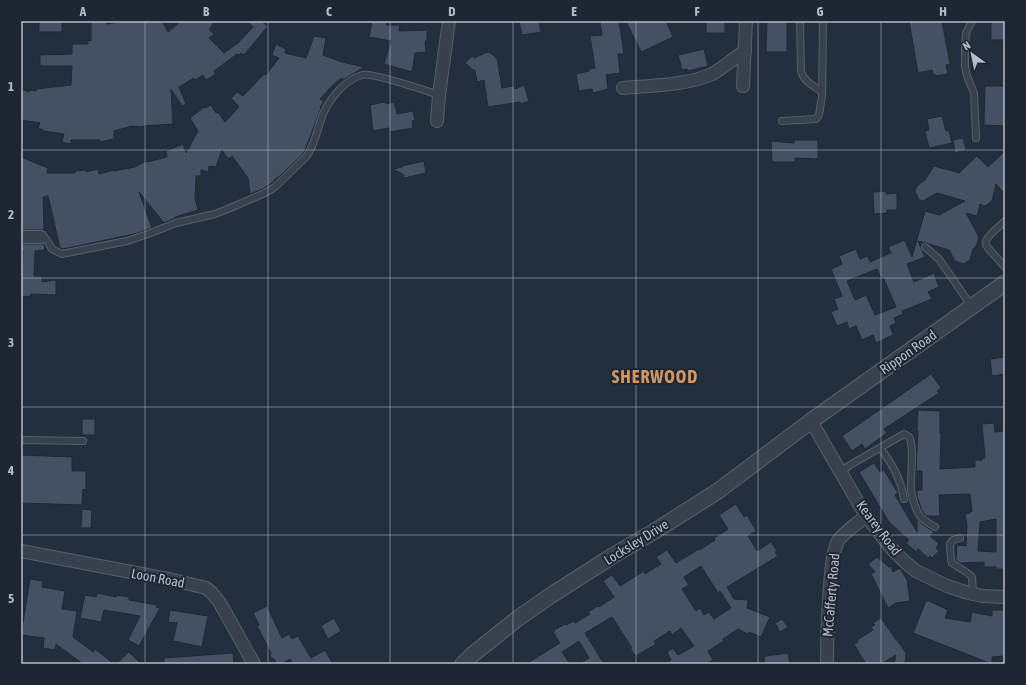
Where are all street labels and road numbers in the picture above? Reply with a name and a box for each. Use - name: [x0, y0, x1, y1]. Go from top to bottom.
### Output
- street label: Rippon Road: [877, 327, 939, 377]
- street label: Kearey Road: [853, 498, 905, 558]
- street label: Locksley Drive: [601, 516, 671, 568]
- street label: McCafferty Road: [819, 553, 843, 637]
- street label: Loon Road: [130, 565, 186, 591]

